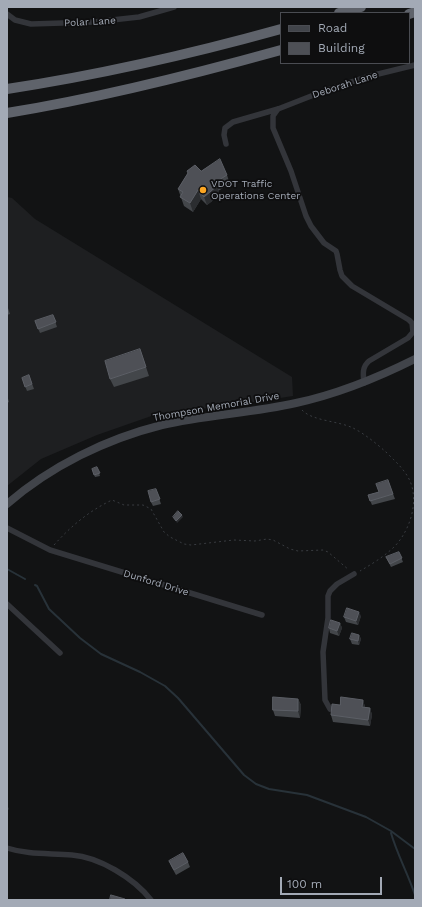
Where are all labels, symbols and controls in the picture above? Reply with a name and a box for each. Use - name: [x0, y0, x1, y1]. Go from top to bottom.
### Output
- legend: [280, 12, 410, 64]
- street label: Polar Lane: [64, 15, 116, 29]
- text: Road: [318, 21, 347, 35]
- text: Building: [318, 41, 365, 55]
- street label: Deborah Lane: [311, 69, 379, 101]
- place label: VDOT Traffic Operations Center: [211, 178, 300, 202]
- marker: VDOT Traffic Operations Center: [198, 185, 208, 195]
- street label: Thompson Memorial Drive: [152, 390, 280, 424]
- street label: Dunford Drive: [122, 567, 190, 599]
- scale bar: [282, 869, 384, 895]
- text: 100 m: [287, 877, 322, 891]

